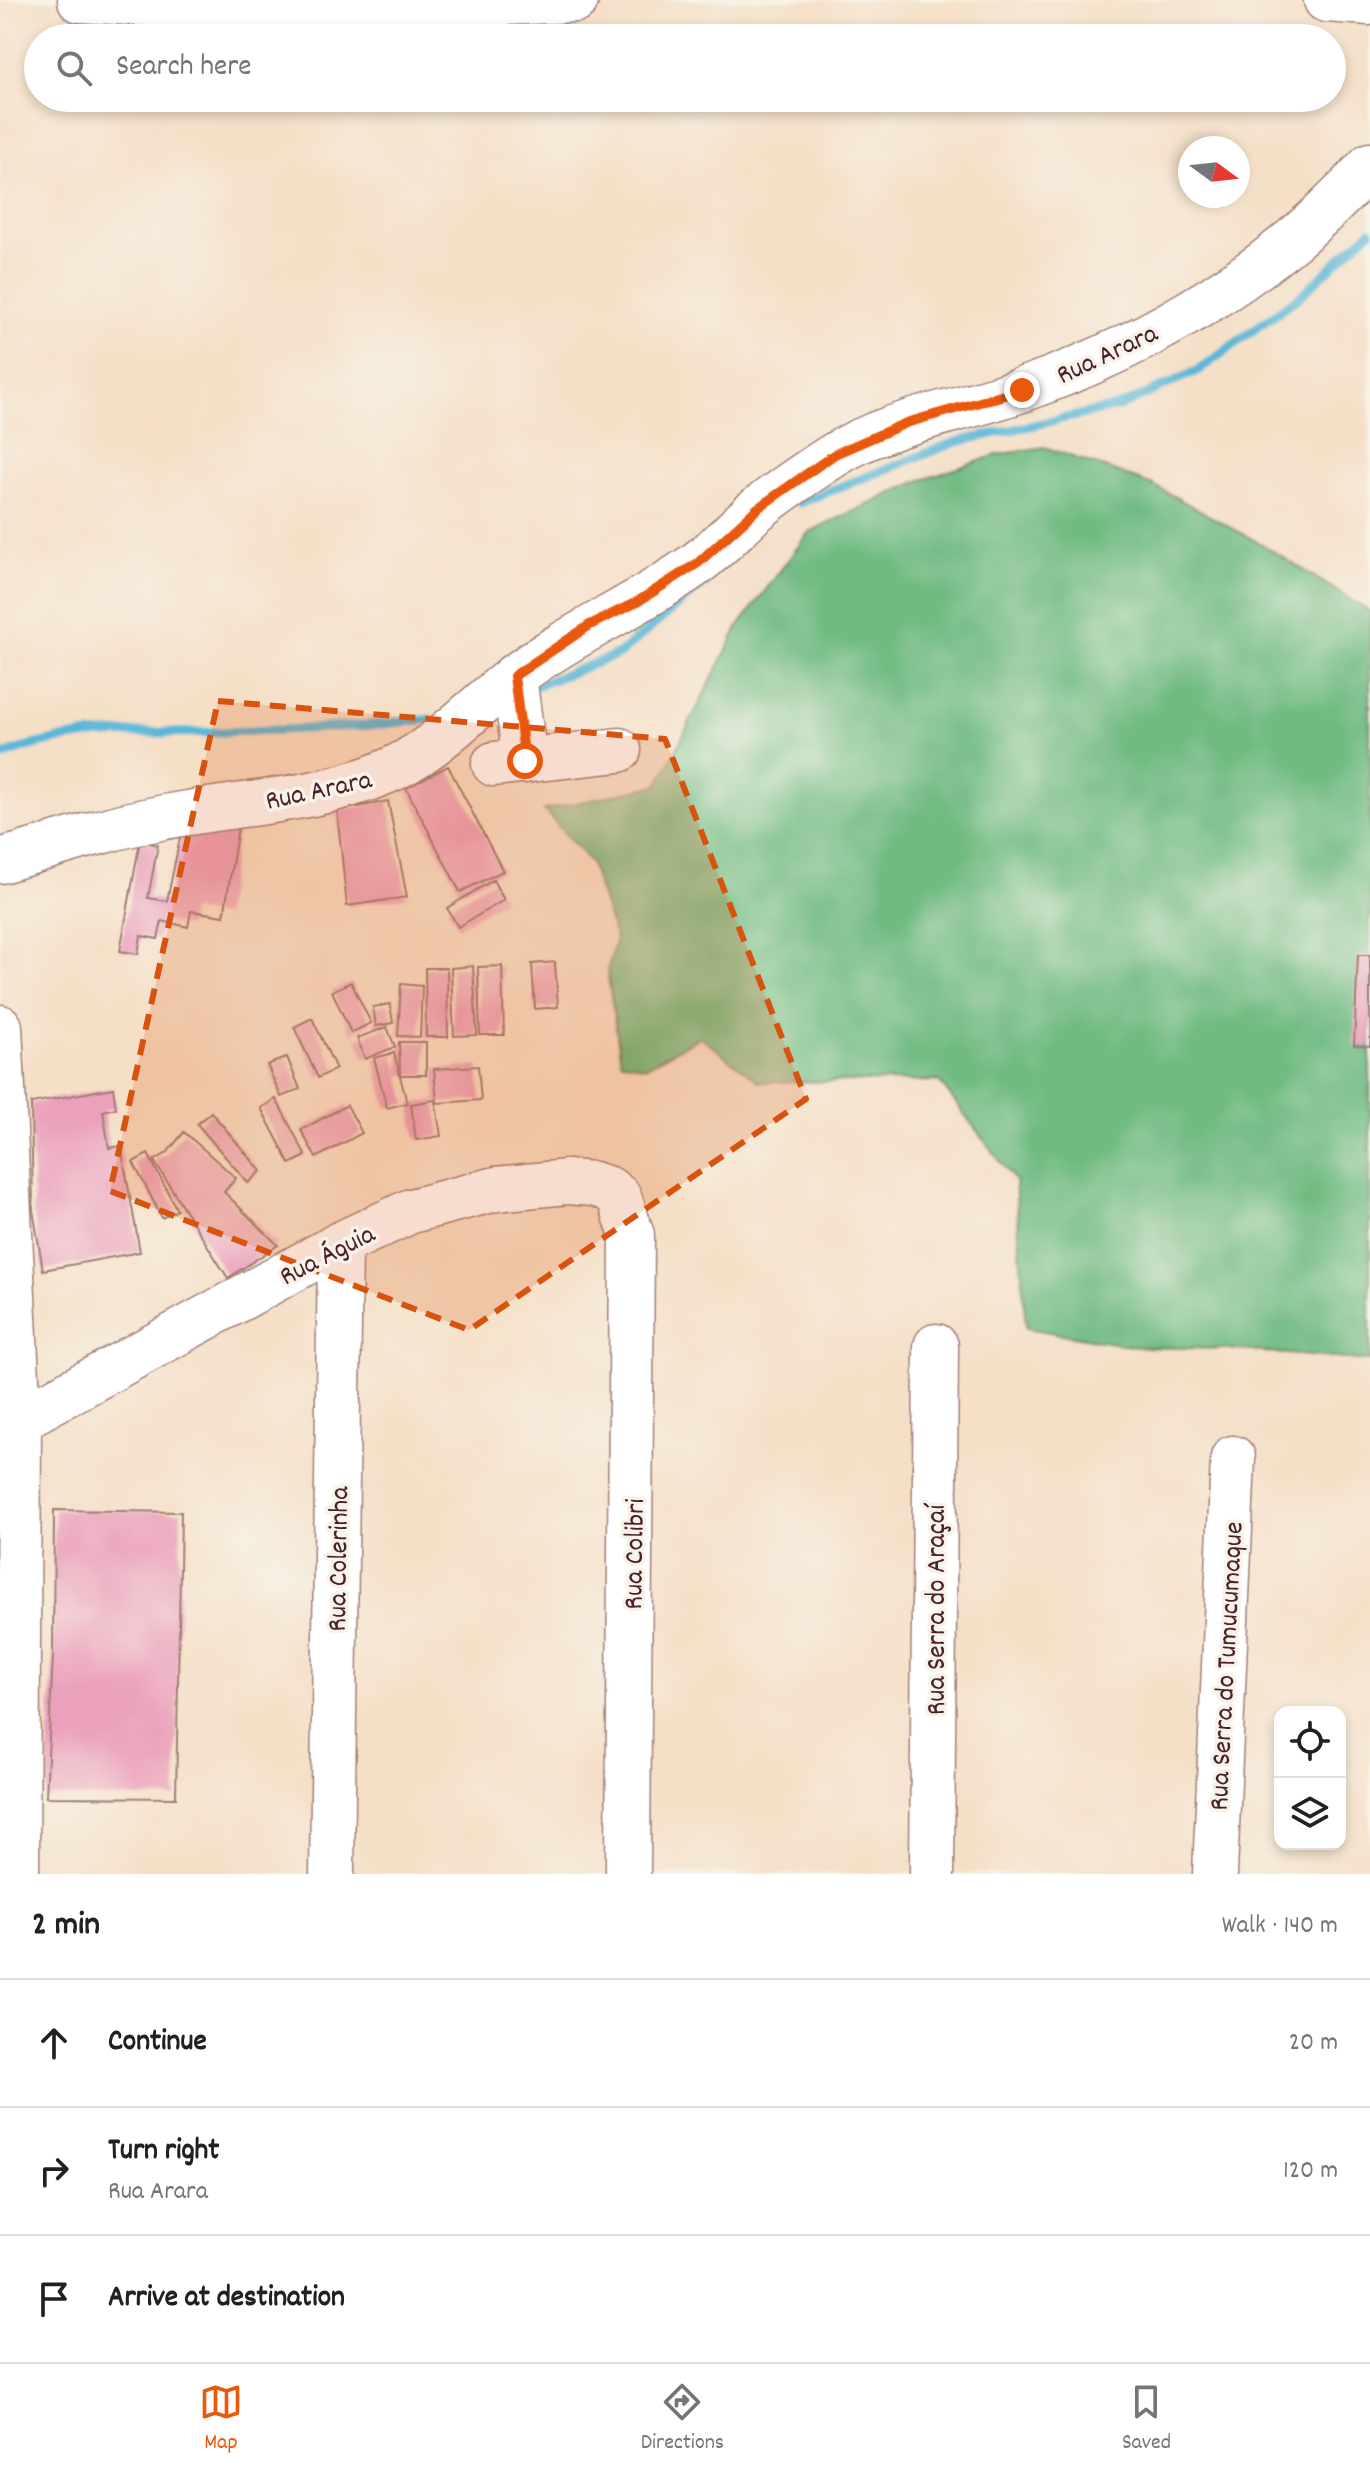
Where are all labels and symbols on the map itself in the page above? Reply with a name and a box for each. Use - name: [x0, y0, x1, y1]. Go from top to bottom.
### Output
- north arrow: [1178, 136, 1250, 208]
- street label: Rua Arara: [1051, 315, 1166, 397]
- route end: [1004, 372, 1040, 408]
- route start: [507, 743, 543, 779]
- street label: Rua Arara: [262, 762, 377, 824]
- street label: Rua Águia: [274, 1216, 384, 1298]
- street label: Rua Colerinha: [320, 1485, 362, 1632]
- street label: Rua Colibri: [616, 1498, 658, 1610]
- street label: Rua Serra do Araçaí: [919, 1503, 959, 1715]
- street label: Rua Serra do Tumucumaque: [1201, 1521, 1257, 1812]

